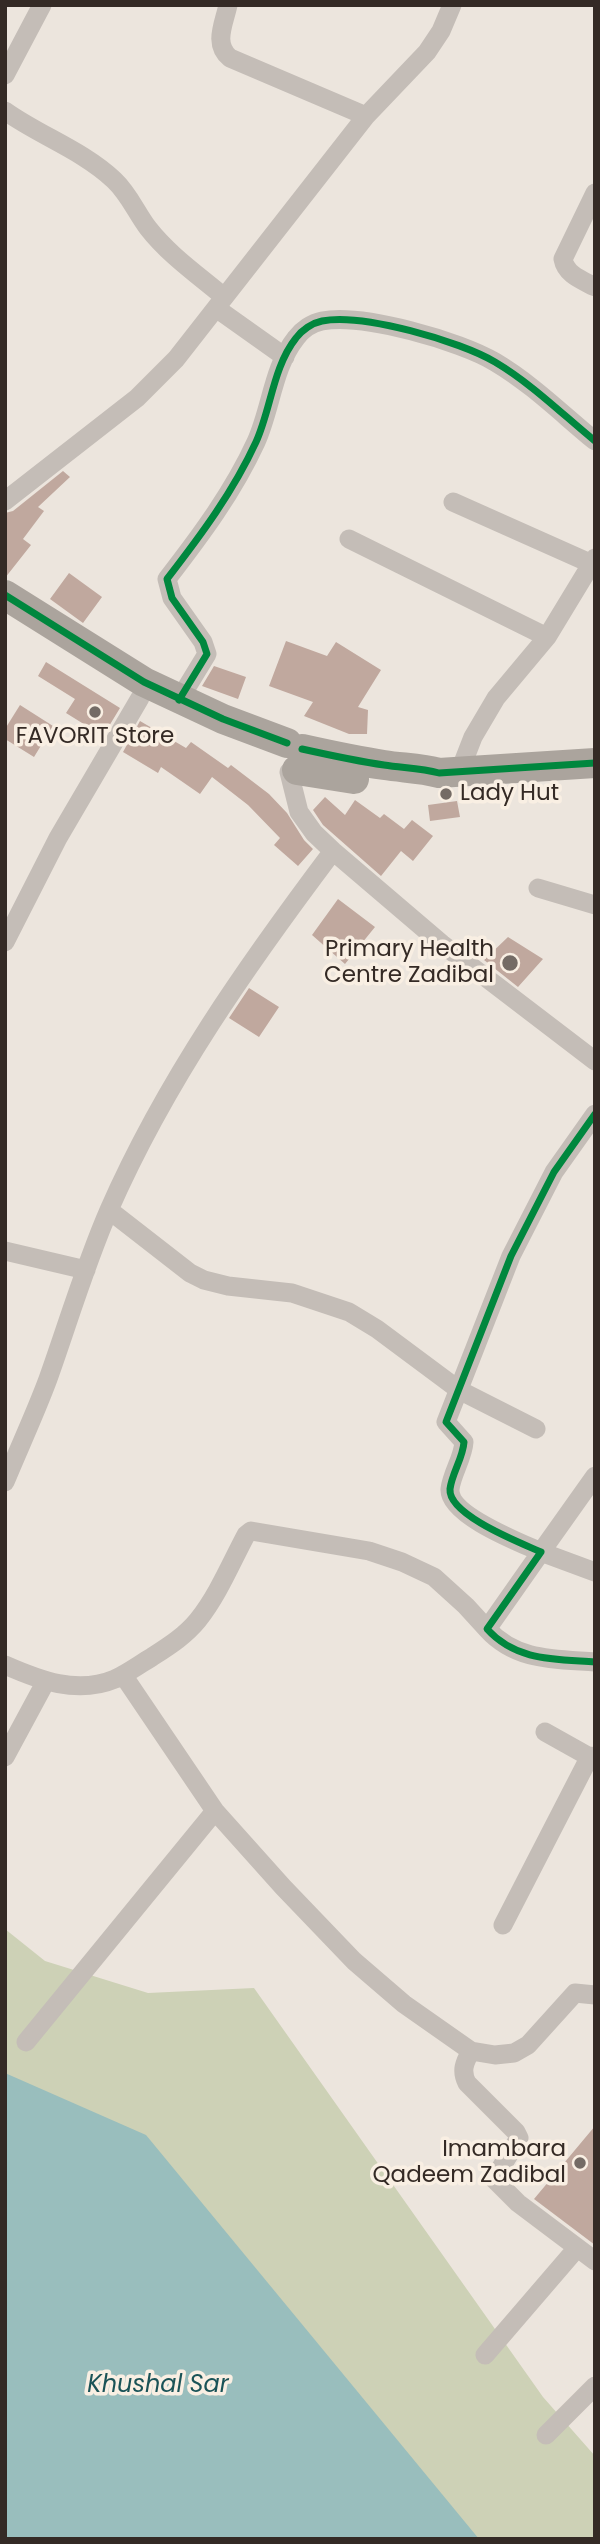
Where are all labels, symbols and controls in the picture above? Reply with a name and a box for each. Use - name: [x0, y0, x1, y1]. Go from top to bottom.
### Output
- marker: FAVORIT Store: [87, 704, 103, 720]
- place label: FAVORIT Store: [16, 723, 174, 751]
- place label: Lady Hut: [460, 780, 559, 808]
- marker: Lady Hut: [438, 786, 454, 802]
- place label: Primary Health Centre Zadibal: [324, 936, 494, 990]
- marker: Primary Health Centre Zadibal: [500, 953, 520, 973]
- place label: Imambara Qadeem Zadibal: [372, 2136, 566, 2190]
- marker: Imambara Qadeem Zadibal: [572, 2155, 588, 2171]
- water label: Khushal Sar: [87, 2372, 229, 2400]

